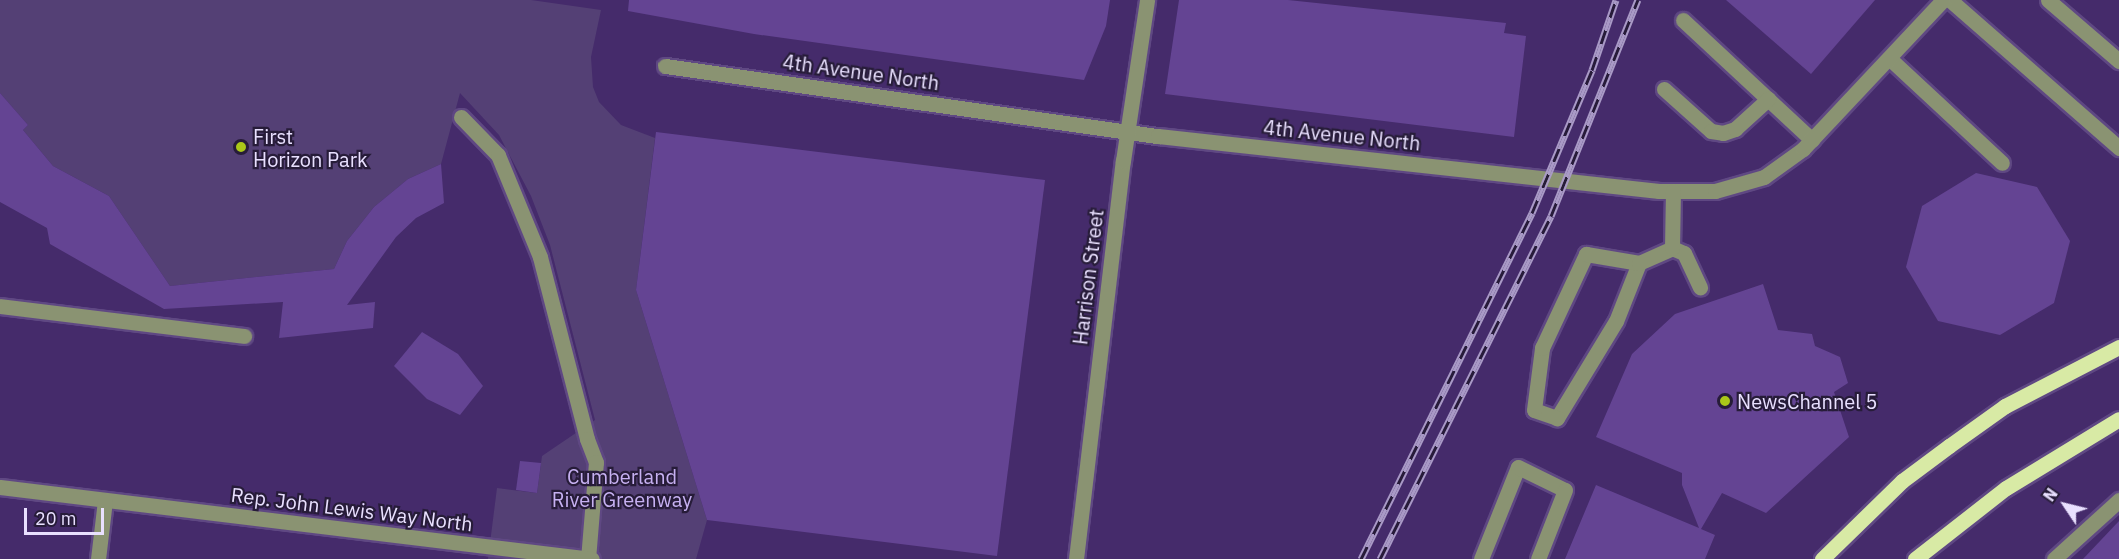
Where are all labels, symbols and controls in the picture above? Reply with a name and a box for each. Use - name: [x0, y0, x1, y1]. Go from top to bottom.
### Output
- street label: 4th Avenue North: [781, 49, 941, 95]
- street label: 4th Avenue North: [1262, 115, 1422, 155]
- place label: First Horizon Park: [253, 124, 368, 171]
- marker: First Horizon Park: [234, 140, 248, 154]
- street label: Harrison Street: [1068, 208, 1108, 346]
- place label: NewsChannel 5: [1737, 389, 1877, 413]
- marker: NewsChannel 5: [1718, 394, 1732, 408]
- park label: Cumberland River Greenway: [552, 465, 692, 512]
- north arrow: [2035, 475, 2095, 535]
- street label: Rep. John Lewis Way North: [230, 482, 474, 536]
- text: N: [2039, 484, 2062, 505]
- scale bar: [27, 496, 106, 534]
- text: 20 m: [35, 507, 77, 530]

